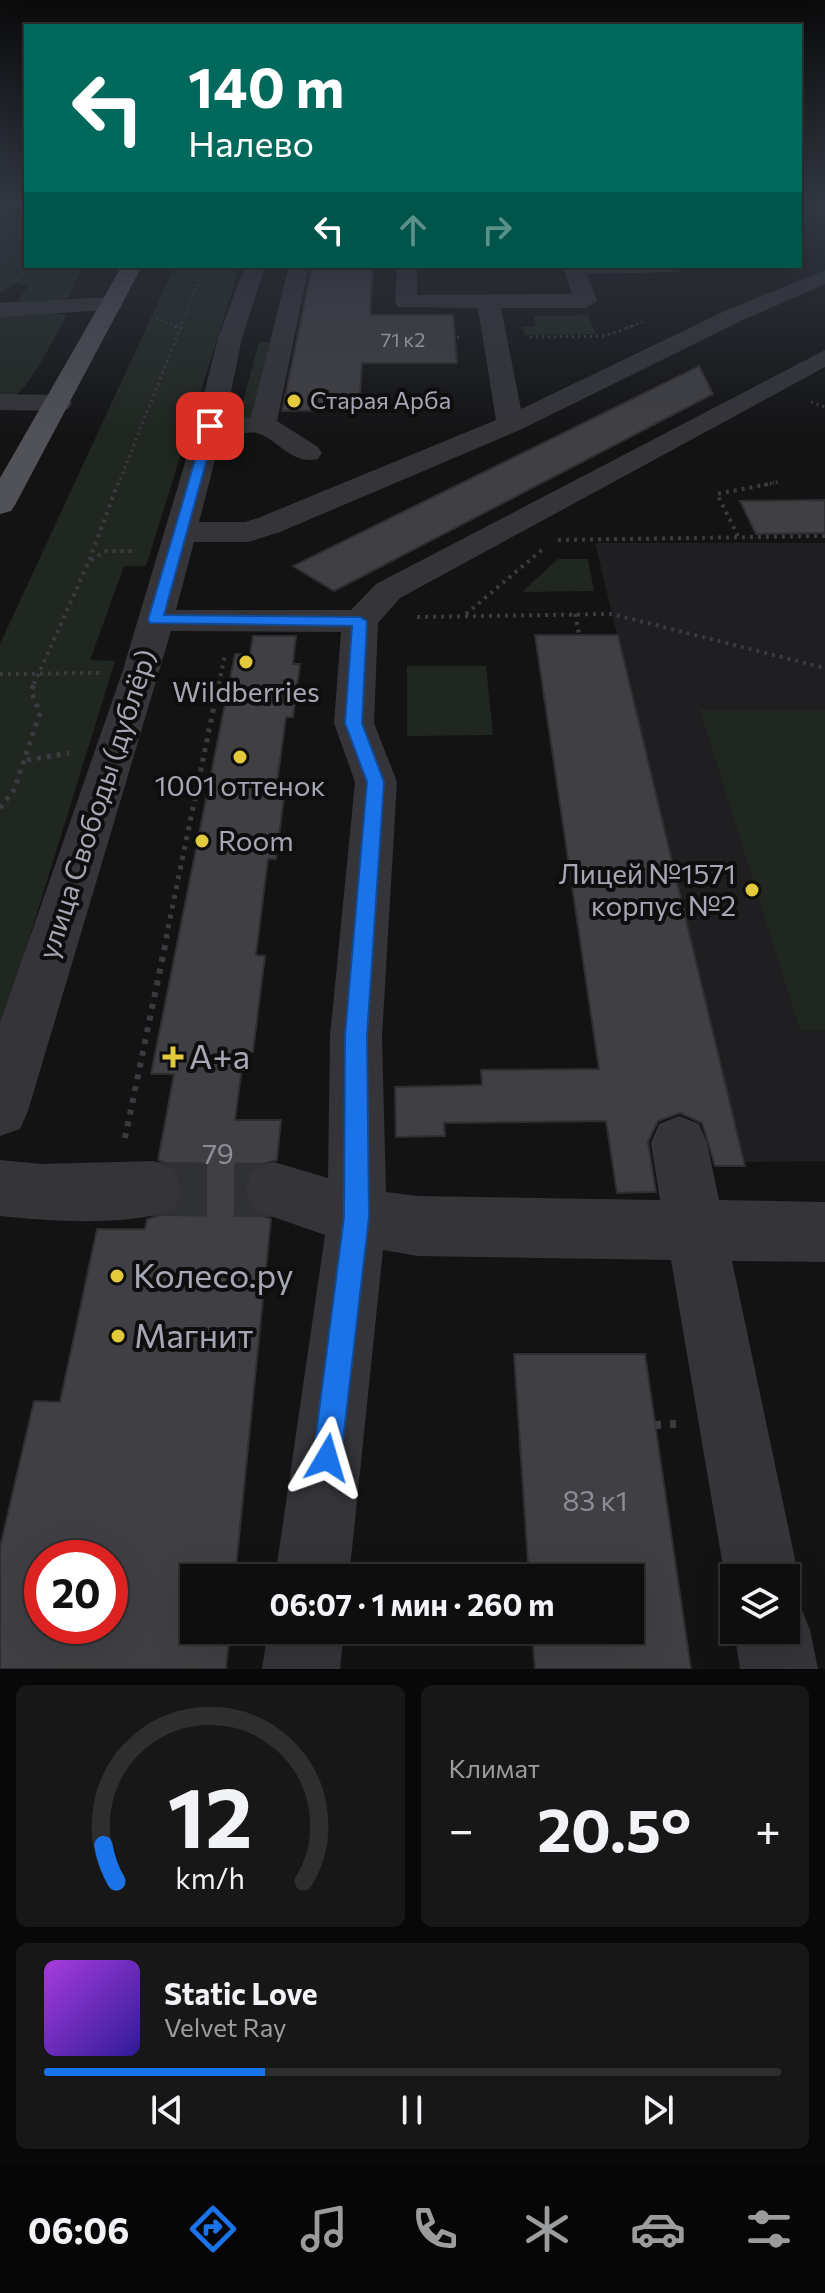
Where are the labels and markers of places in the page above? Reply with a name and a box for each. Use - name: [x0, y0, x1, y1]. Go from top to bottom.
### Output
- place label: Старая Арба: [310, 385, 451, 414]
- pin: [176, 392, 244, 460]
- marker: Старая Арба: [285, 392, 303, 410]
- marker: Wildberries: [237, 653, 255, 671]
- place label: Wildberries: [172, 674, 320, 708]
- marker: 1001 оттенок: [231, 748, 249, 766]
- place label: 1001 оттенок: [155, 768, 325, 802]
- place label: Room: [218, 823, 294, 857]
- marker: Room: [193, 832, 211, 850]
- place label: Лицей №1571 корпус №2: [559, 856, 736, 922]
- marker: Лицей №1571 корпус №2: [743, 881, 761, 899]
- place label: А+а: [189, 1034, 250, 1076]
- marker: А+а: [164, 1048, 182, 1066]
- place label: Колесо.ру: [133, 1253, 294, 1295]
- marker: Колесо.ру: [108, 1267, 126, 1285]
- place label: Магнит: [134, 1313, 254, 1355]
- marker: Магнит: [109, 1327, 127, 1345]

